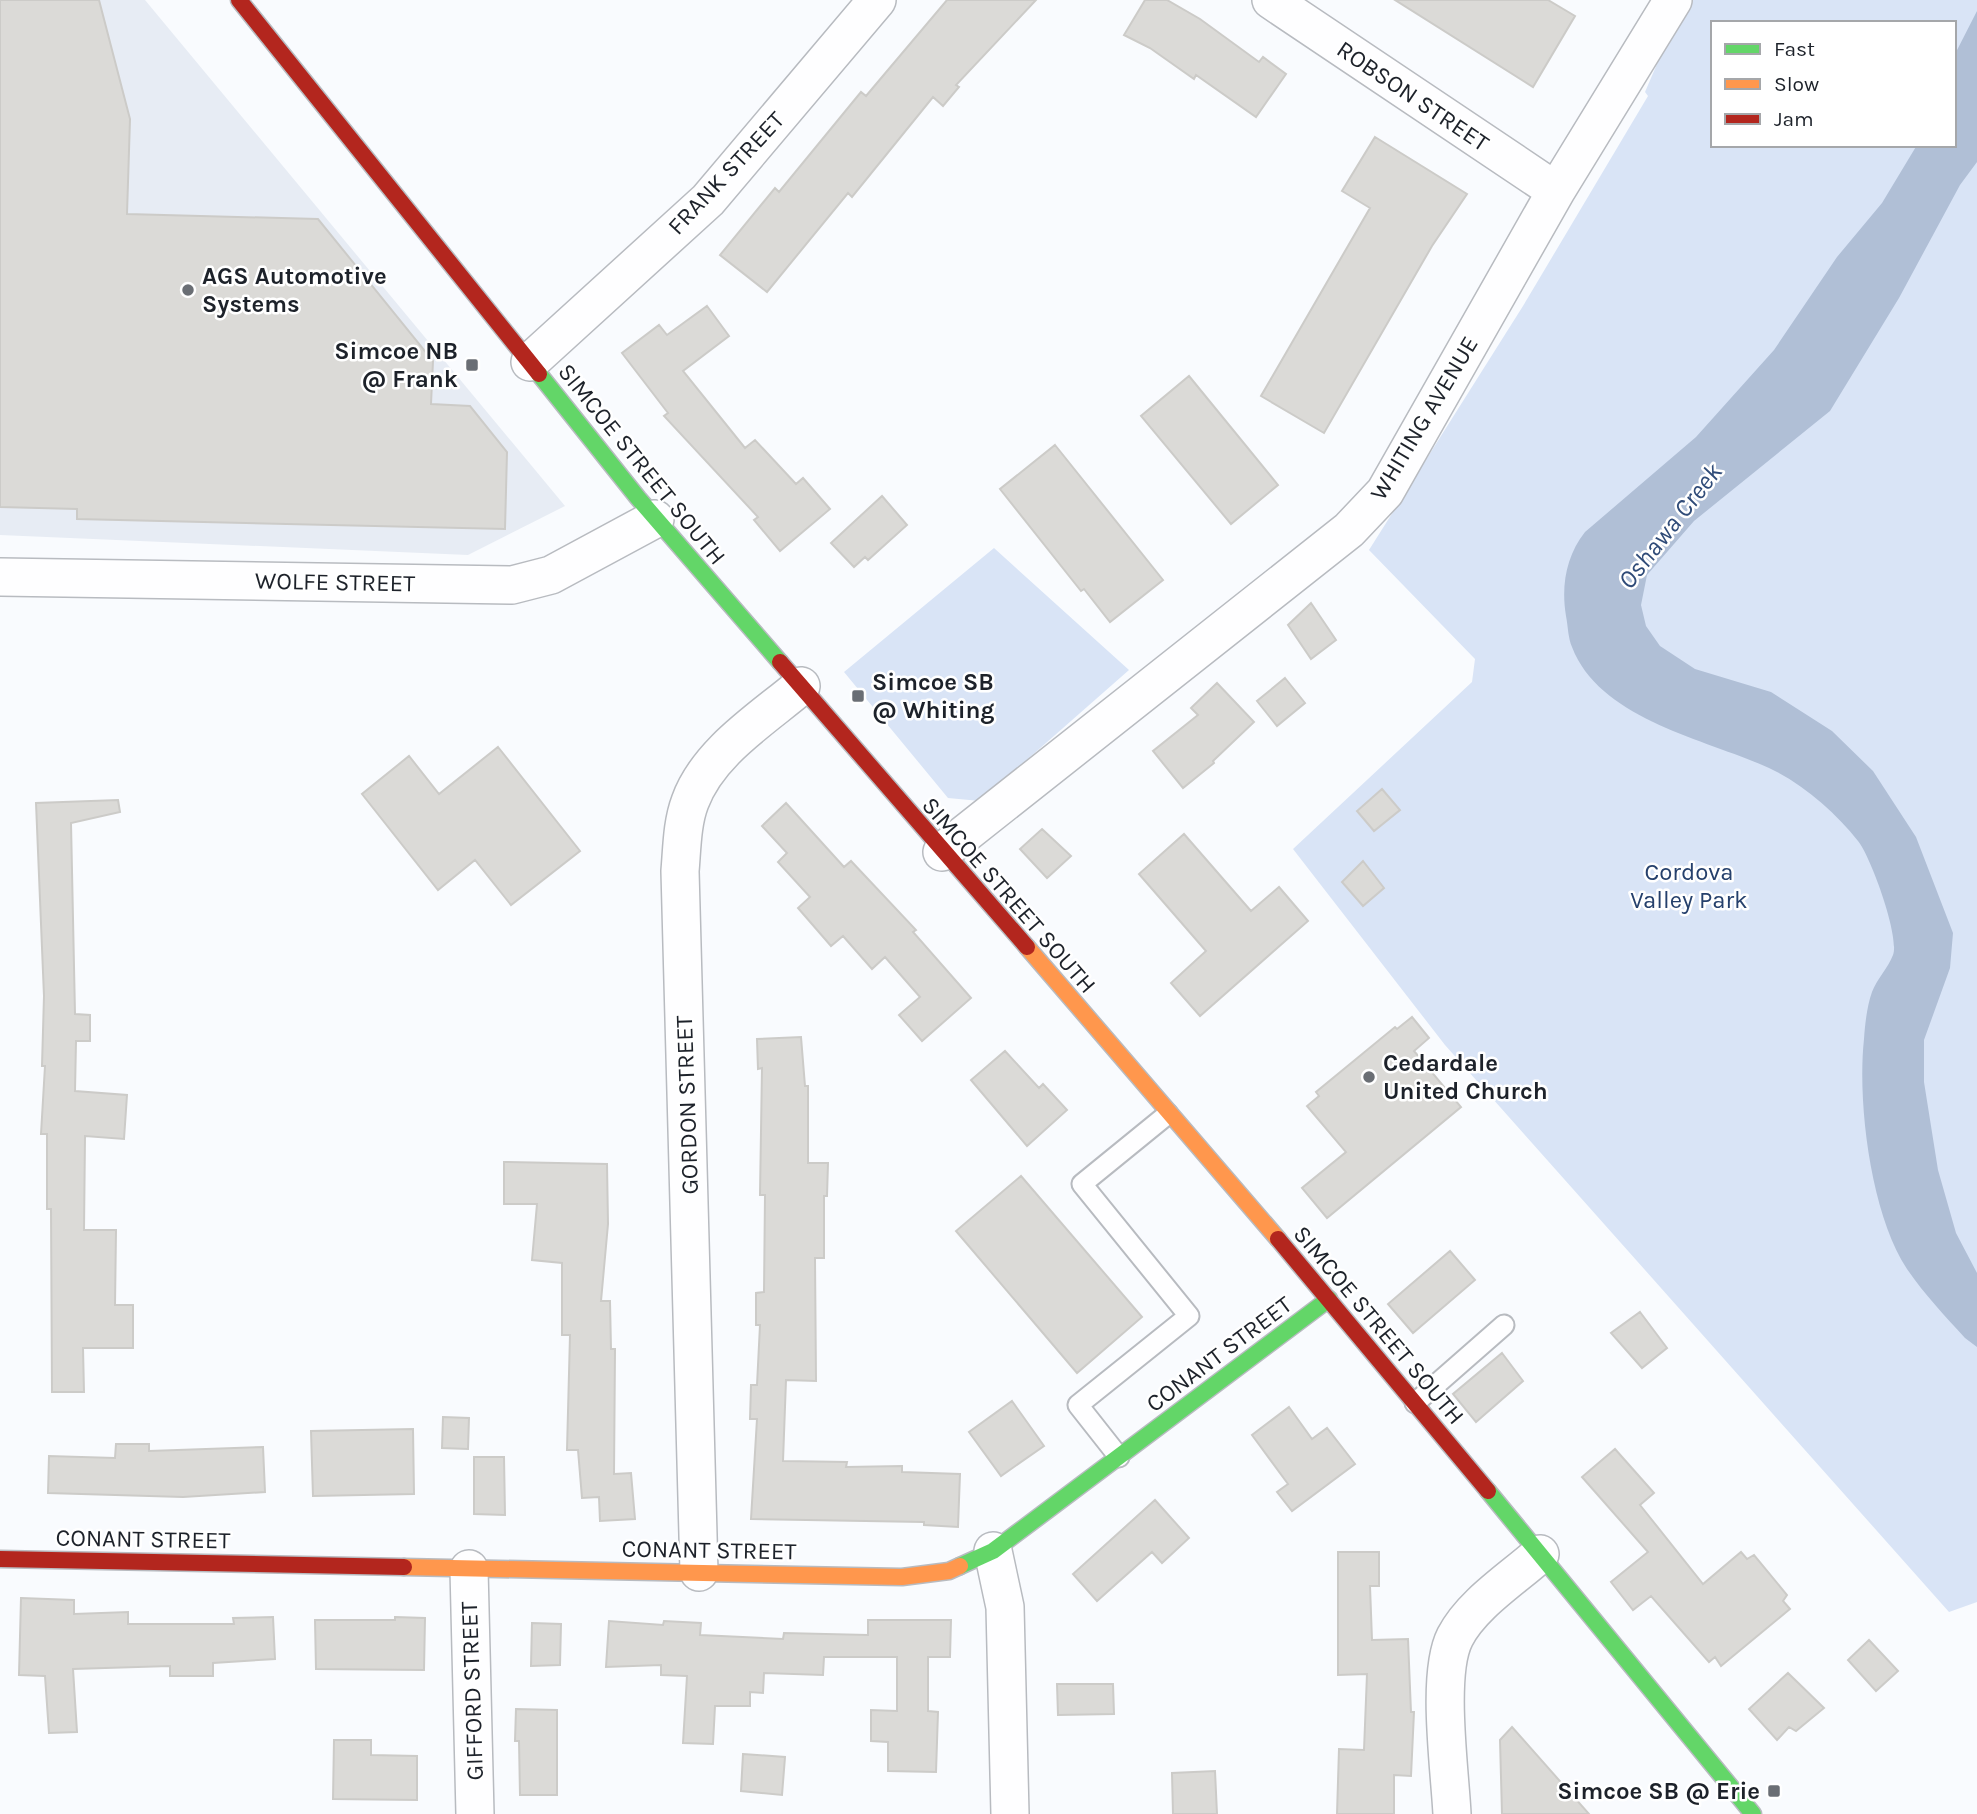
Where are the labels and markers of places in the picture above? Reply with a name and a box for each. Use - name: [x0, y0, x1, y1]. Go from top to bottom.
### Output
- place label: AGS Automotive Systems: [202, 262, 387, 318]
- marker: AGS Automotive Systems: [180, 282, 196, 298]
- place label: Simcoe NB @ Frank: [334, 337, 458, 393]
- marker: Simcoe NB @ Frank: [464, 357, 480, 373]
- place label: Simcoe SB @ Whiting: [872, 668, 995, 724]
- marker: Simcoe SB @ Whiting: [850, 688, 866, 704]
- place label: Cedardale United Church: [1383, 1049, 1548, 1105]
- marker: Cedardale United Church: [1361, 1069, 1377, 1085]
- place label: Simcoe SB @ Erie: [1557, 1777, 1760, 1805]
- marker: Simcoe SB @ Erie: [1766, 1783, 1782, 1799]

